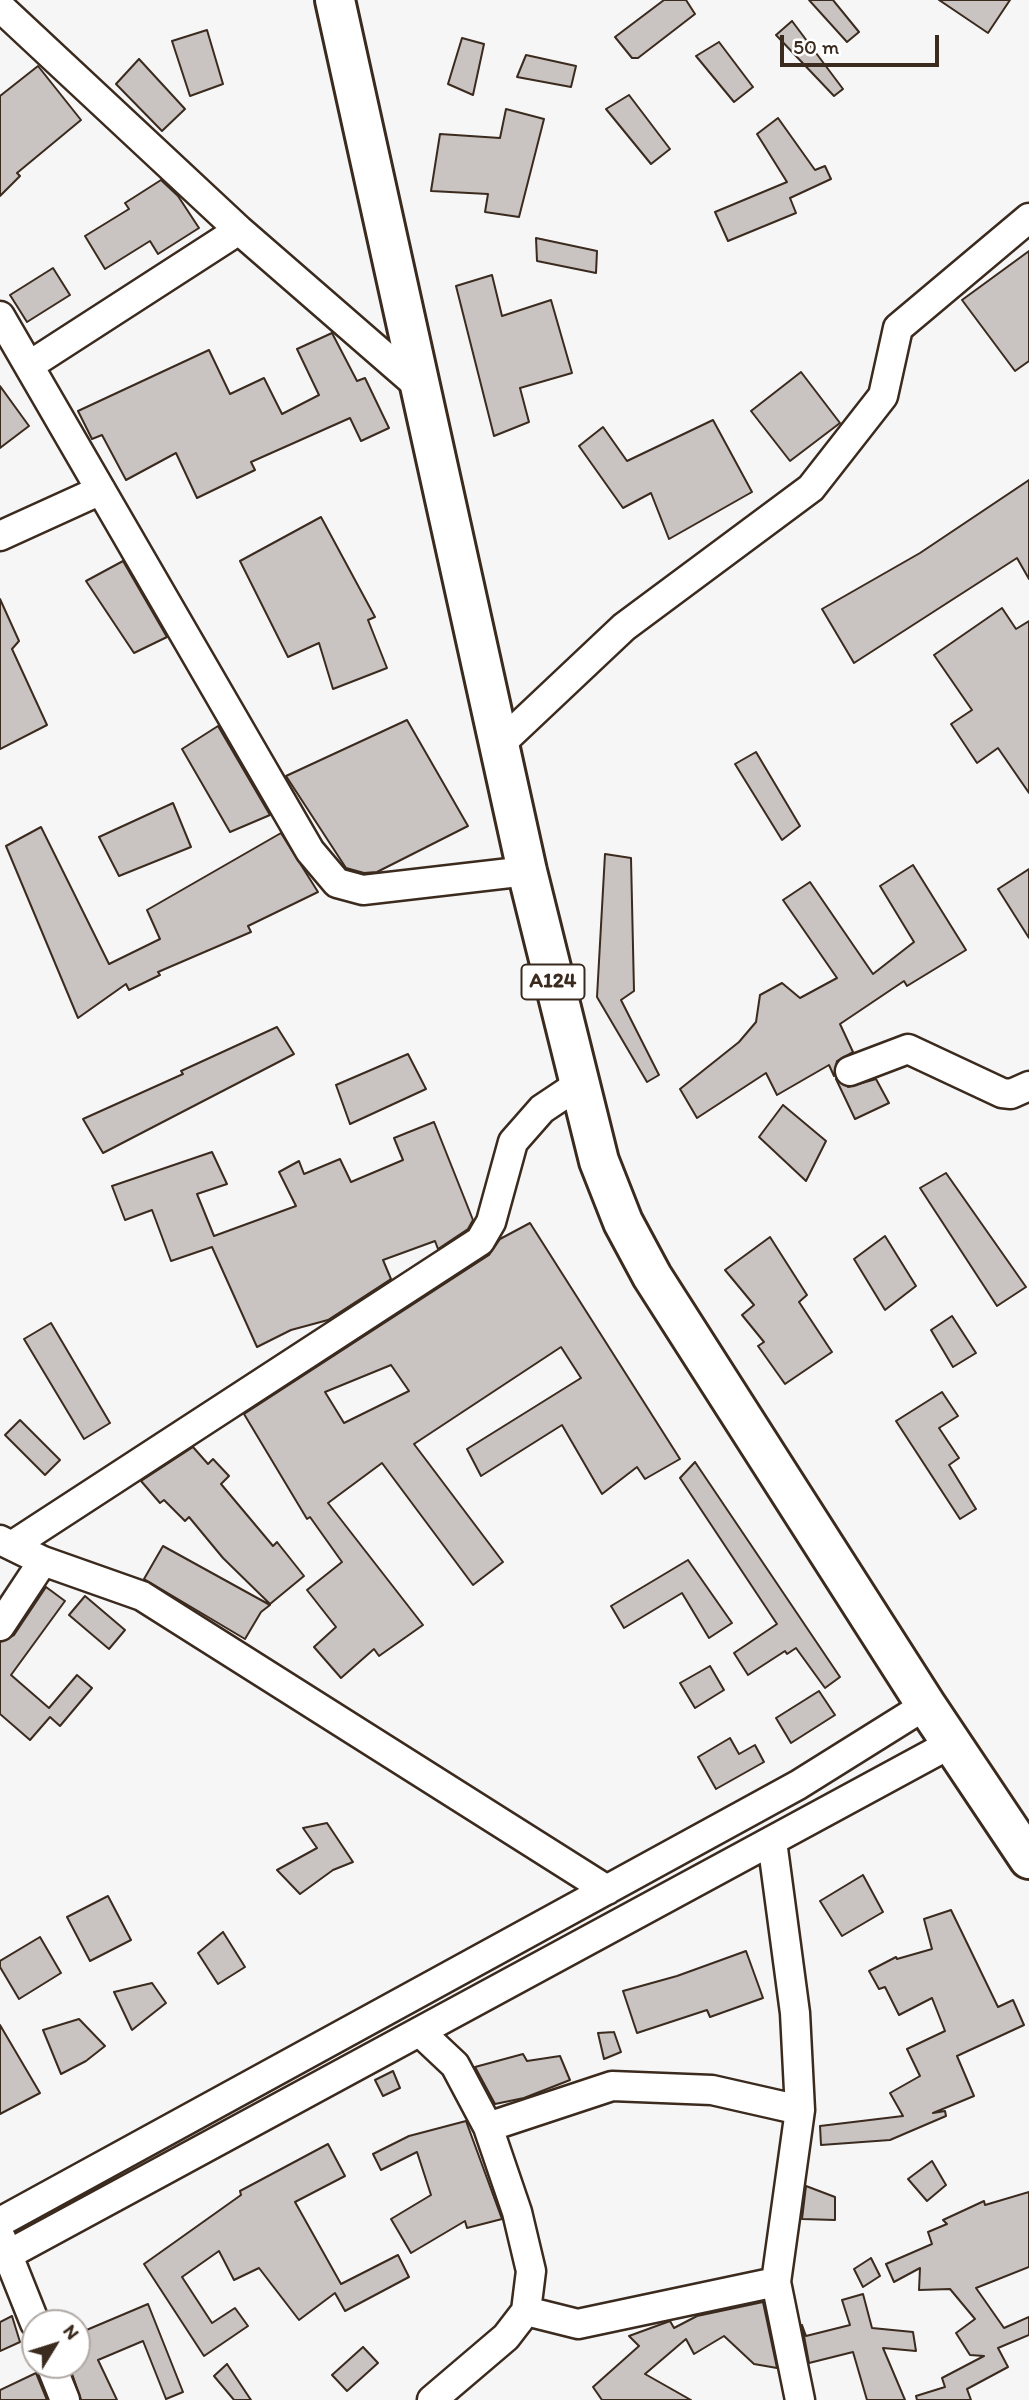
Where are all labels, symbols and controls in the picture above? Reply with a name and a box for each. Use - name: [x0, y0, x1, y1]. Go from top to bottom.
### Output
- scale bar: [784, 21, 943, 65]
- text: 50 m: [793, 34, 839, 59]
- road number: A124: [522, 964, 584, 1000]
- north arrow: [21, 2309, 91, 2379]
- text: N: [58, 2320, 84, 2344]

